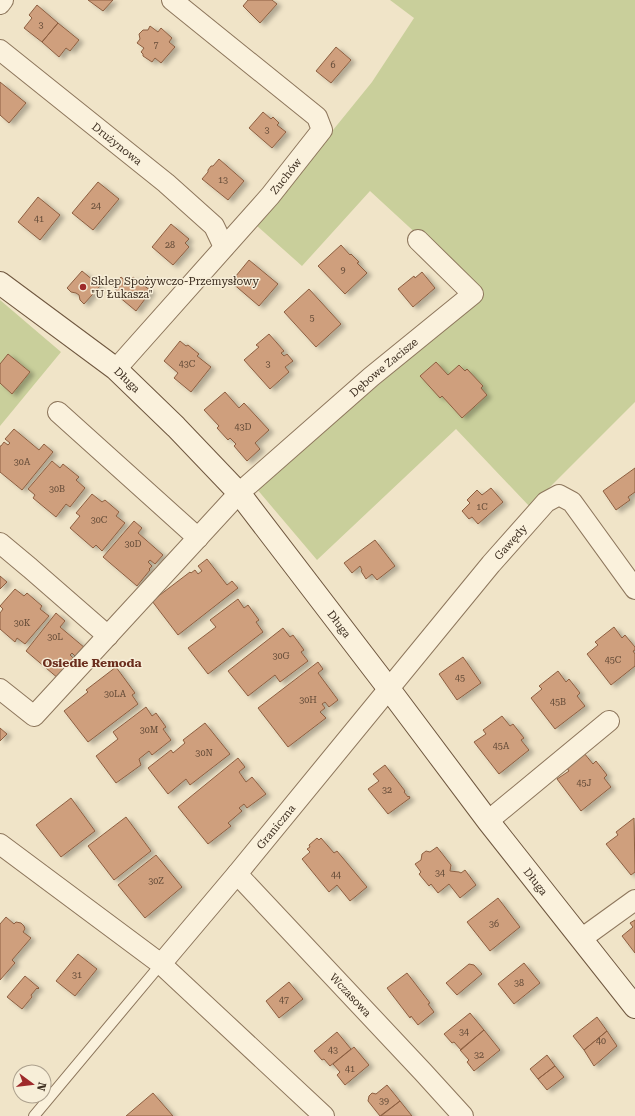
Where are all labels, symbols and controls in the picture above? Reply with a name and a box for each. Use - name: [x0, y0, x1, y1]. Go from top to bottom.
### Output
- house number: 3: [38, 20, 44, 30]
- house number: 7: [153, 40, 159, 50]
- house number: 6: [330, 60, 336, 70]
- street label: Drużynowa: [89, 120, 145, 168]
- house number: 3: [264, 125, 270, 135]
- street label: Zuchów: [267, 155, 305, 197]
- house number: 13: [218, 175, 228, 185]
- house number: 24: [91, 201, 101, 211]
- house number: 41: [34, 214, 44, 224]
- house number: 28: [165, 240, 175, 250]
- house number: 9: [340, 265, 346, 275]
- place label: Sklep Spożywczo-Przemysłowy "U Łukasza": [91, 275, 259, 301]
- marker: Sklep Spożywczo-Przemysłowy "U Łukasza": [78, 282, 88, 292]
- house number: 5: [309, 313, 315, 323]
- street label: Dębowe Zacisze: [347, 335, 420, 399]
- house number: 43C: [179, 359, 196, 369]
- house number: 3: [265, 359, 271, 369]
- street label: Długa: [112, 364, 143, 395]
- house number: 43D: [234, 422, 252, 432]
- house number: 30A: [14, 457, 31, 467]
- house number: 30B: [49, 484, 65, 494]
- house number: 1C: [476, 502, 488, 512]
- house number: 30C: [91, 515, 108, 525]
- street label: Gawędy: [491, 521, 530, 562]
- house number: 30D: [124, 539, 142, 549]
- street label: Długa: [325, 608, 354, 640]
- house number: 30K: [14, 618, 31, 628]
- house number: 30L: [47, 632, 63, 642]
- house number: 30G: [272, 651, 290, 661]
- house number: 45C: [605, 655, 622, 665]
- district label: Osiedle Remoda: [42, 656, 142, 670]
- house number: 45: [455, 673, 465, 683]
- house number: 30LA: [104, 689, 127, 699]
- house number: 30H: [299, 695, 317, 705]
- house number: 45B: [550, 697, 566, 707]
- house number: 30M: [140, 725, 159, 735]
- house number: 45A: [493, 741, 510, 751]
- house number: 30N: [195, 748, 213, 758]
- house number: 45J: [576, 778, 592, 788]
- house number: 32: [382, 785, 392, 795]
- street label: Graniczna: [254, 802, 298, 852]
- street label: Długa: [521, 865, 551, 898]
- house number: 34: [435, 868, 445, 878]
- house number: 44: [331, 870, 341, 880]
- house number: 30Z: [148, 876, 164, 886]
- house number: 36: [489, 919, 499, 929]
- house number: 31: [72, 970, 82, 980]
- street label: Wczasowa: [327, 971, 374, 1019]
- house number: 38: [514, 978, 524, 988]
- house number: 47: [279, 995, 289, 1005]
- house number: 34: [459, 1027, 469, 1037]
- house number: 40: [596, 1036, 606, 1046]
- house number: 43: [328, 1045, 338, 1055]
- house number: 32: [474, 1050, 484, 1060]
- north arrow: [12, 1064, 52, 1104]
- house number: 41: [345, 1064, 355, 1074]
- text: N: [34, 1081, 49, 1093]
- house number: 39: [379, 1096, 389, 1106]

